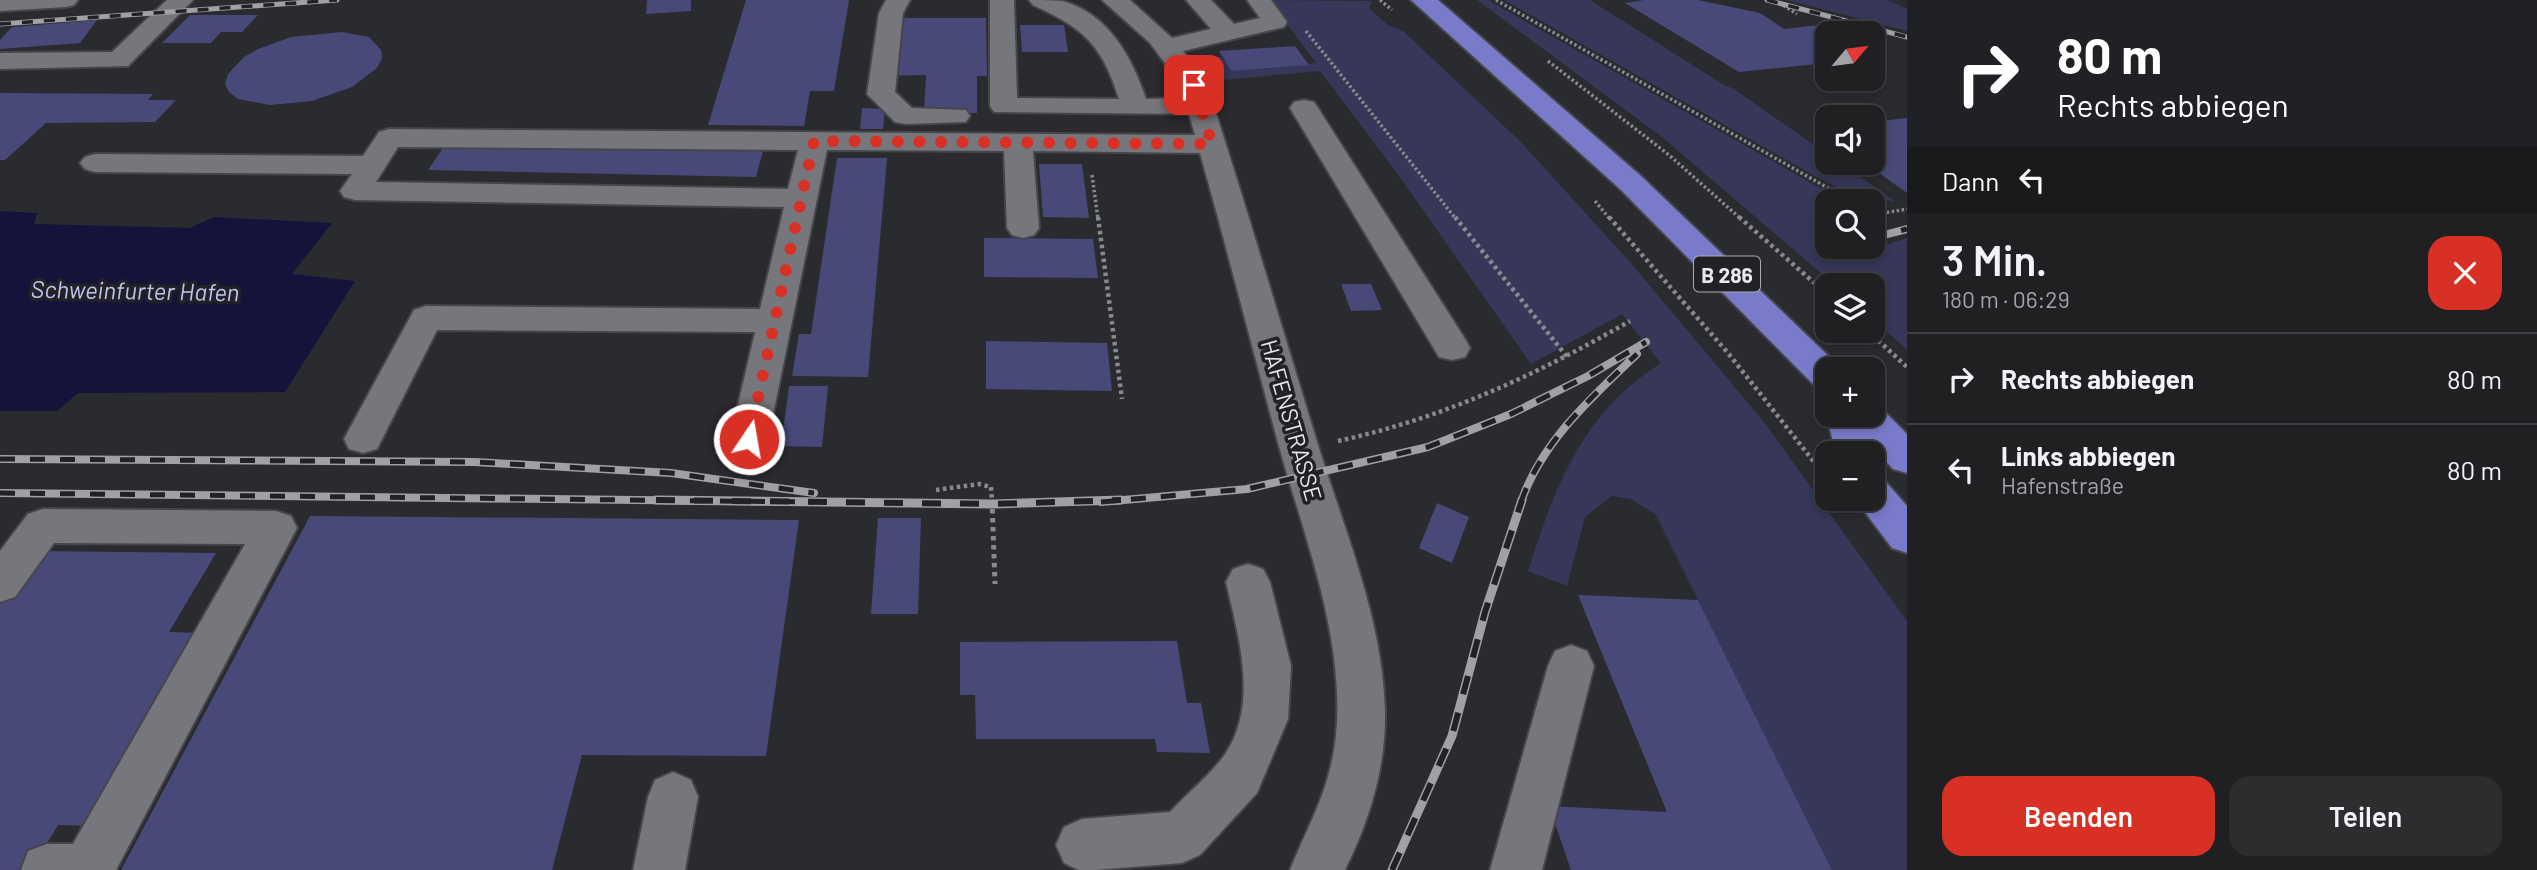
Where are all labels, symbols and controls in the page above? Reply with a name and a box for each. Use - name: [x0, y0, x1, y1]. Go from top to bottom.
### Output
- north arrow: [1815, 21, 1885, 91]
- map controls: [1815, 21, 1885, 511]
- text: 80 m: [2057, 25, 2162, 84]
- icon: right: [1942, 28, 2033, 119]
- pin: [1164, 55, 1224, 115]
- icon: arrive: [1175, 66, 1213, 104]
- text: Rechts abbiegen: [2057, 85, 2289, 123]
- button: sound: [1815, 105, 1885, 175]
- icon: left: [2013, 161, 2051, 199]
- text: Dann: [1942, 165, 1999, 196]
- button: search: [1815, 189, 1885, 259]
- text: 3 Min.: [1942, 234, 2047, 284]
- button: close: [2428, 236, 2502, 310]
- road number: B 286: [1694, 256, 1760, 292]
- button: layers: [1815, 273, 1885, 343]
- water label: Schweinfurter Hafen: [30, 274, 240, 306]
- text: 180 m · 06:29: [1942, 285, 2070, 313]
- street label: HAFENSTRASSE: [1256, 336, 1328, 504]
- button: +: [1815, 357, 1885, 427]
- icon: right: [1942, 360, 1980, 398]
- text: Rechts abbiegen: [2001, 363, 2194, 394]
- text: 80 m: [2447, 363, 2502, 394]
- position arrow: [712, 402, 786, 476]
- text: Links abbiegen: [2001, 440, 2175, 471]
- button: −: [1815, 441, 1885, 511]
- icon: left: [1942, 451, 1980, 489]
- text: 80 m: [2447, 454, 2502, 485]
- text: Hafenstraße: [2001, 471, 2124, 499]
- button: Beenden: [1942, 776, 2215, 856]
- button: Teilen: [2229, 776, 2502, 856]

